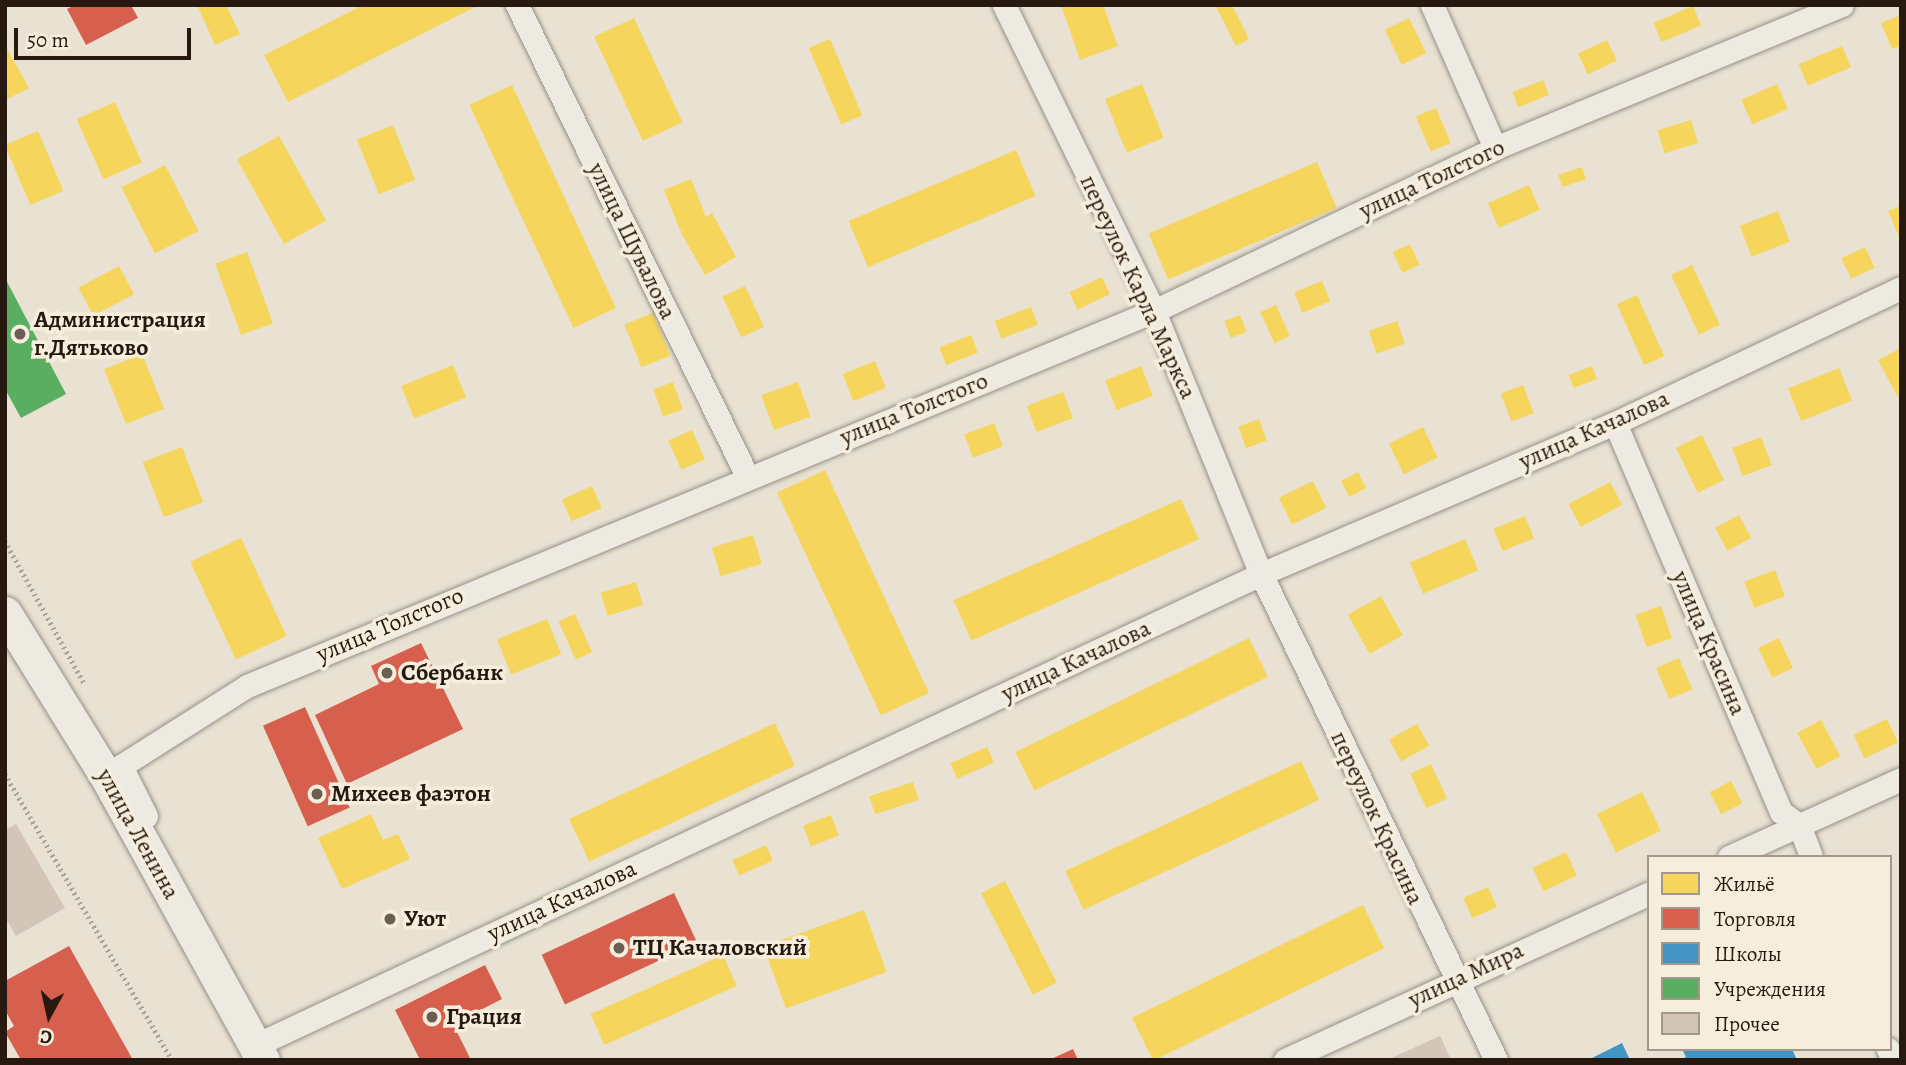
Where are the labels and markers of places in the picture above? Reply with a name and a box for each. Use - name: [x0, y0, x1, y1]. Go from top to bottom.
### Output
- place label: Администрация г.Дятьково: [34, 306, 206, 362]
- marker: Администрация г.Дятьково: [12, 326, 28, 342]
- place label: Сбербанк: [401, 659, 503, 687]
- marker: Сбербанк: [379, 665, 395, 681]
- place label: Михеев фаэтон: [331, 780, 491, 808]
- marker: Михеев фаэтон: [309, 786, 325, 802]
- place label: Уют: [404, 905, 446, 933]
- marker: Уют: [382, 911, 398, 927]
- place label: ТЦ Качаловский: [633, 934, 807, 962]
- marker: ТЦ Качаловский: [611, 940, 627, 956]
- place label: Грация: [446, 1003, 522, 1031]
- marker: Грация: [424, 1009, 440, 1025]

